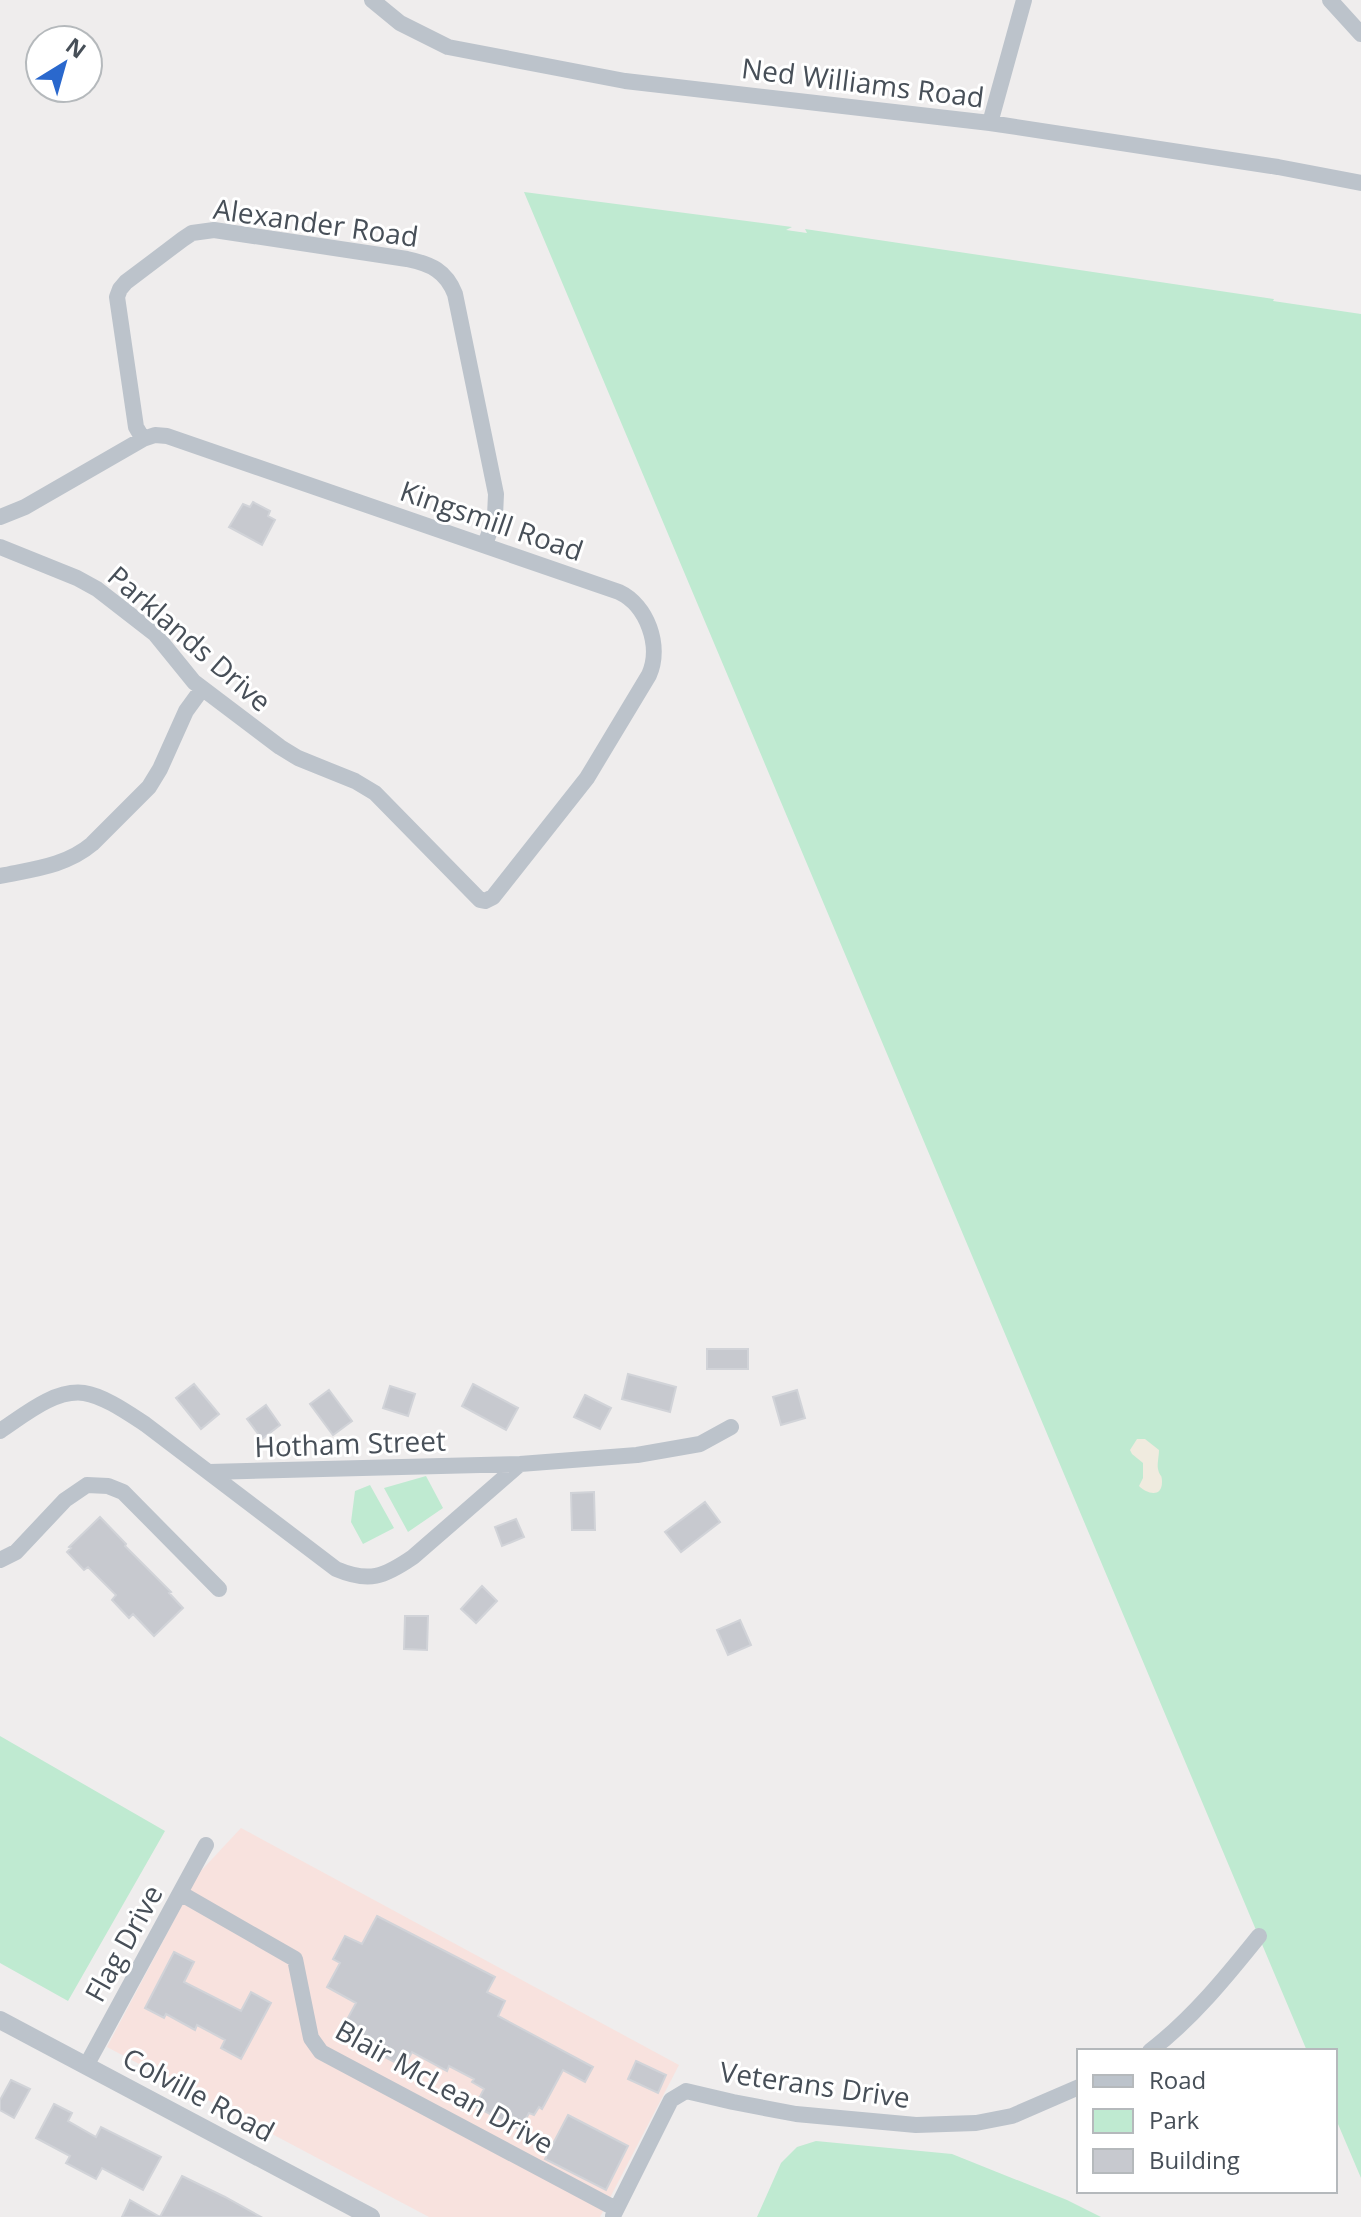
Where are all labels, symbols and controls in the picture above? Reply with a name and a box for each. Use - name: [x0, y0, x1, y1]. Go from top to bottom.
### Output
- north arrow: [24, 24, 104, 104]
- text: N: [60, 30, 93, 65]
- street label: Ned Williams Road: [739, 48, 987, 116]
- street label: Alexander Road: [211, 189, 421, 255]
- street label: Kingsmill Road: [395, 471, 589, 569]
- street label: Parklands Drive: [100, 557, 280, 719]
- street label: Hotham Street: [254, 1421, 446, 1465]
- street label: Flag Drive: [75, 1878, 171, 2008]
- street label: Blair McLean Drive: [329, 2010, 561, 2162]
- street label: Colville Road: [117, 2038, 281, 2150]
- legend: [1077, 2049, 1337, 2193]
- street label: Veterans Drive: [718, 2052, 912, 2116]
- text: Road: [1149, 2063, 1206, 2096]
- text: Park: [1149, 2103, 1200, 2136]
- text: Building: [1149, 2143, 1240, 2176]

